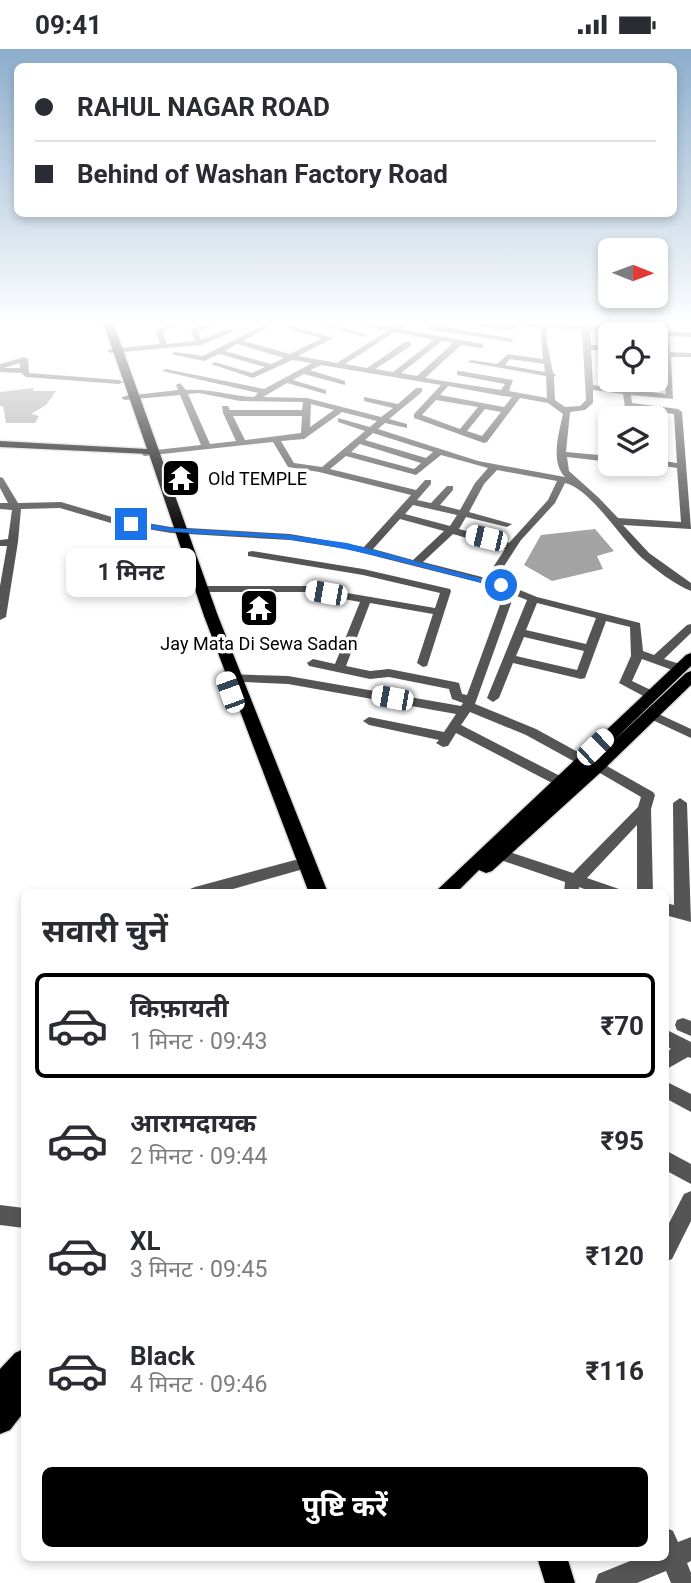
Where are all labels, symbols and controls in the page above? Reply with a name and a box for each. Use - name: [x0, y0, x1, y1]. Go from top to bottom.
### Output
- text: 09:41: [35, 10, 102, 40]
- text: RAHUL NAGAR ROAD: [77, 92, 330, 122]
- text: Behind of Washan Factory Road: [77, 159, 448, 189]
- north arrow: [598, 238, 668, 308]
- map controls: [598, 238, 668, 476]
- button: locate: [598, 322, 668, 392]
- button: layers: [598, 406, 668, 476]
- temple icon: Old TEMPLE: [160, 457, 202, 499]
- place label: Old TEMPLE: [208, 468, 307, 489]
- route end: [115, 508, 147, 540]
- car: [464, 523, 509, 553]
- callout: 1 मिनट: [66, 549, 196, 597]
- text: 1 मिनट: [97, 559, 165, 586]
- route start: [485, 569, 517, 601]
- car: [304, 579, 349, 607]
- temple icon: Jay Mata Di Sewa Sadan: [238, 587, 280, 629]
- place label: Jay Mata Di Sewa Sadan: [160, 633, 358, 654]
- car: [213, 669, 248, 715]
- car: [370, 684, 415, 712]
- car: [573, 725, 618, 769]
- text: सवारी चुनें: [42, 912, 168, 950]
- text: किफ़ायती: [130, 993, 229, 1023]
- icon: car: [46, 994, 109, 1057]
- text: ₹70: [600, 1011, 644, 1041]
- text: 1 मिनट · 09:43: [130, 1028, 267, 1055]
- text: आरामदायक: [130, 1108, 256, 1138]
- icon: car: [46, 1109, 109, 1172]
- text: ₹95: [600, 1126, 644, 1156]
- text: 2 मिनट · 09:44: [130, 1143, 267, 1170]
- icon: car: [46, 1224, 109, 1287]
- text: XL: [130, 1226, 161, 1256]
- text: ₹120: [586, 1241, 644, 1271]
- text: 3 मिनट · 09:45: [130, 1256, 267, 1283]
- icon: car: [46, 1339, 109, 1402]
- text: Black: [130, 1341, 195, 1371]
- text: ₹116: [586, 1356, 644, 1386]
- text: 4 मिनट · 09:46: [130, 1371, 267, 1398]
- button: पुष्टि करें: [42, 1467, 648, 1547]

